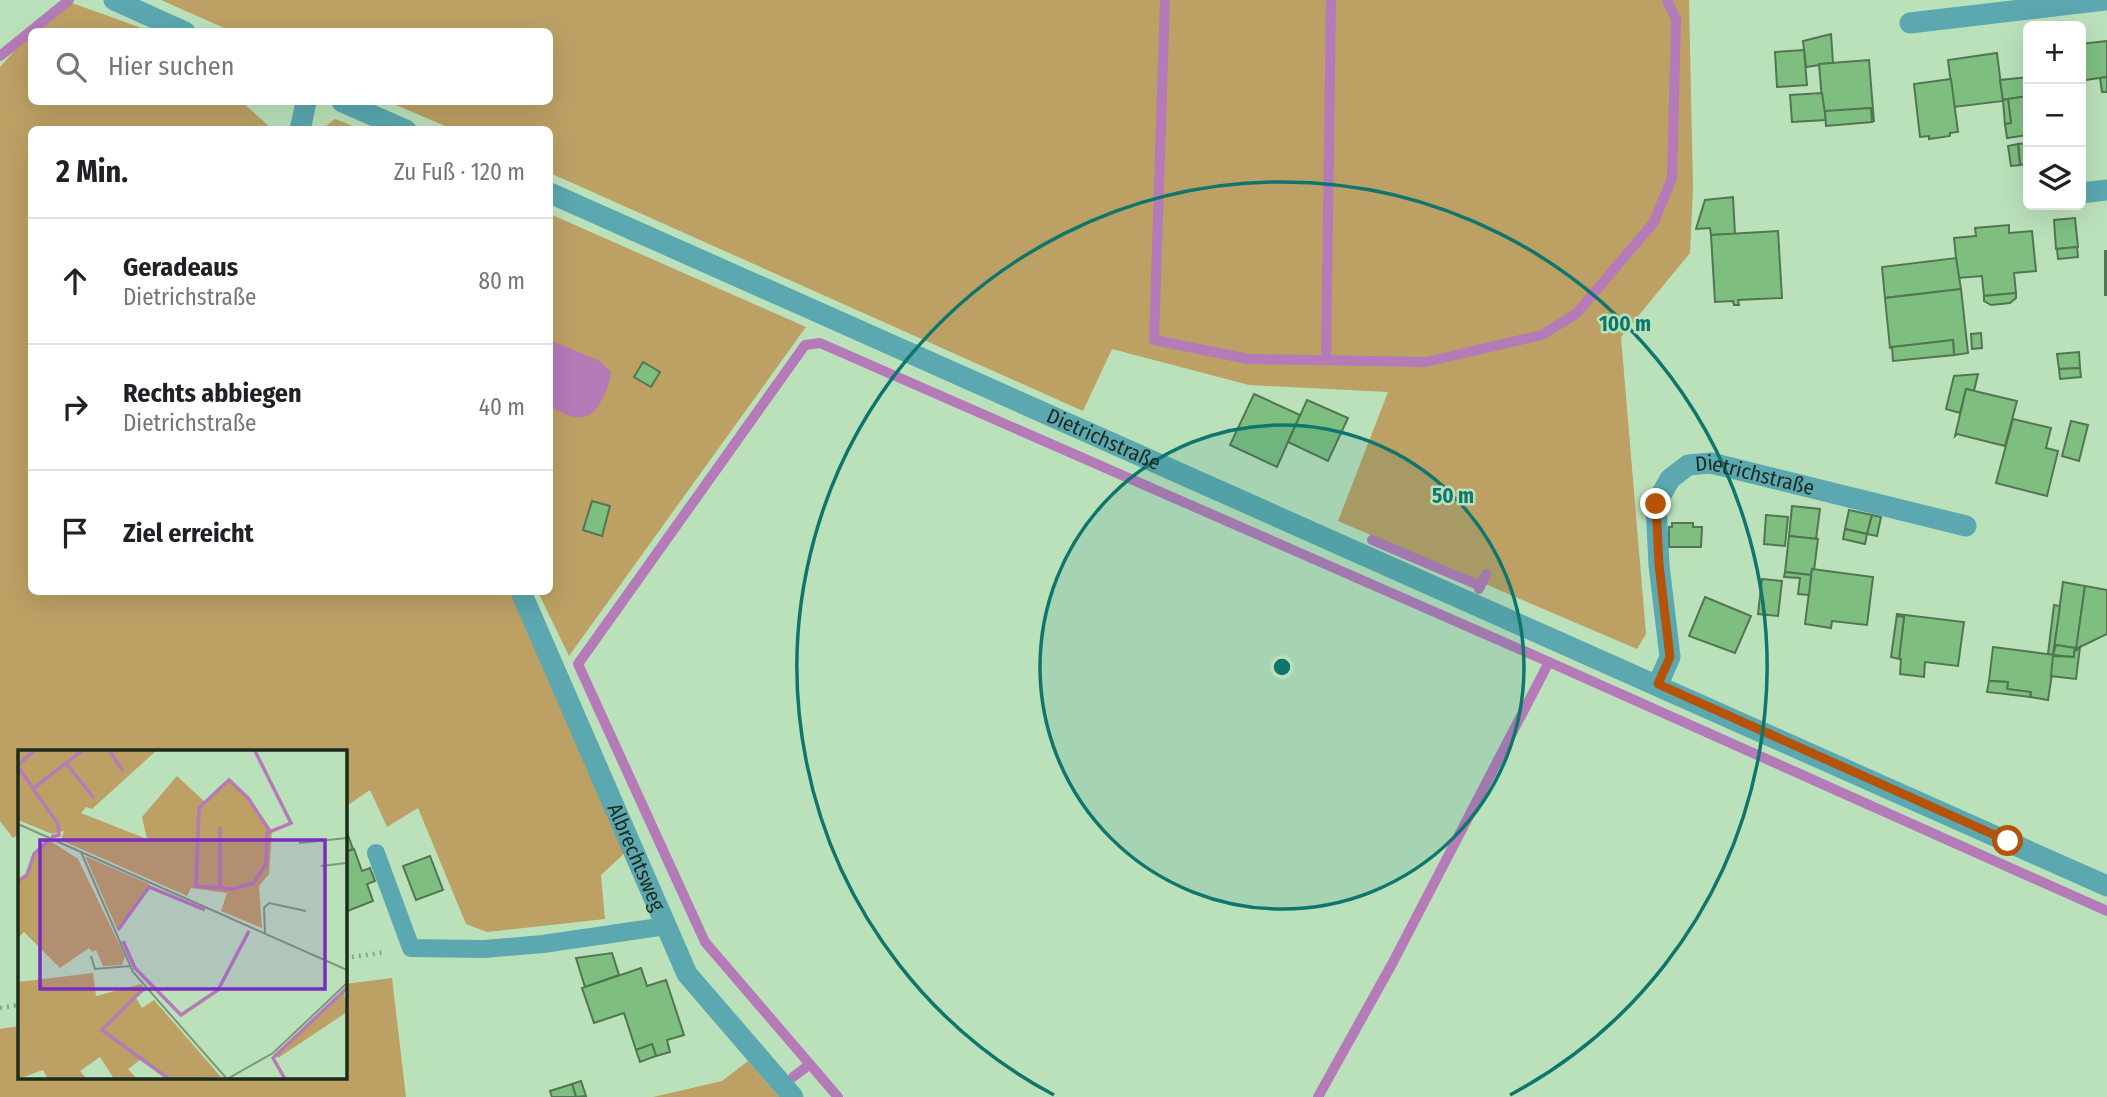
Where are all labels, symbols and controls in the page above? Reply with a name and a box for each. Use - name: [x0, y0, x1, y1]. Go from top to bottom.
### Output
- map controls: [2023, 21, 2086, 210]
- button: +: [2023, 21, 2086, 84]
- search box: [28, 28, 553, 105]
- icon: search: [52, 48, 90, 86]
- text: Hier suchen: [108, 51, 234, 82]
- button: −: [2023, 84, 2086, 147]
- button: layers: [2023, 147, 2086, 210]
- text: 2 Min.: [56, 154, 128, 190]
- text: Zu Fuß · 120 m: [394, 158, 525, 186]
- text: Geradeaus: [123, 252, 238, 283]
- icon: ahead: [56, 262, 94, 300]
- text: 80 m: [478, 267, 525, 295]
- text: Dietrichstraße: [123, 283, 256, 311]
- text: 100 m: [1599, 311, 1651, 337]
- text: Rechts abbiegen: [123, 378, 302, 409]
- icon: right: [56, 388, 94, 426]
- text: 40 m: [479, 393, 525, 421]
- street label: Dietrichstraße: [1043, 403, 1165, 476]
- text: Dietrichstraße: [123, 409, 256, 437]
- street label: Dietrichstraße: [1694, 450, 1817, 501]
- text: 50 m: [1432, 483, 1474, 509]
- route end: [1640, 488, 1671, 519]
- icon: arrive: [56, 514, 94, 552]
- text: Ziel erreicht: [123, 518, 254, 549]
- centre of rings: [1270, 655, 1294, 679]
- inset map: [18, 750, 346, 1080]
- street label: Albrechtsweg: [601, 799, 671, 915]
- route start: [1992, 825, 2023, 856]

